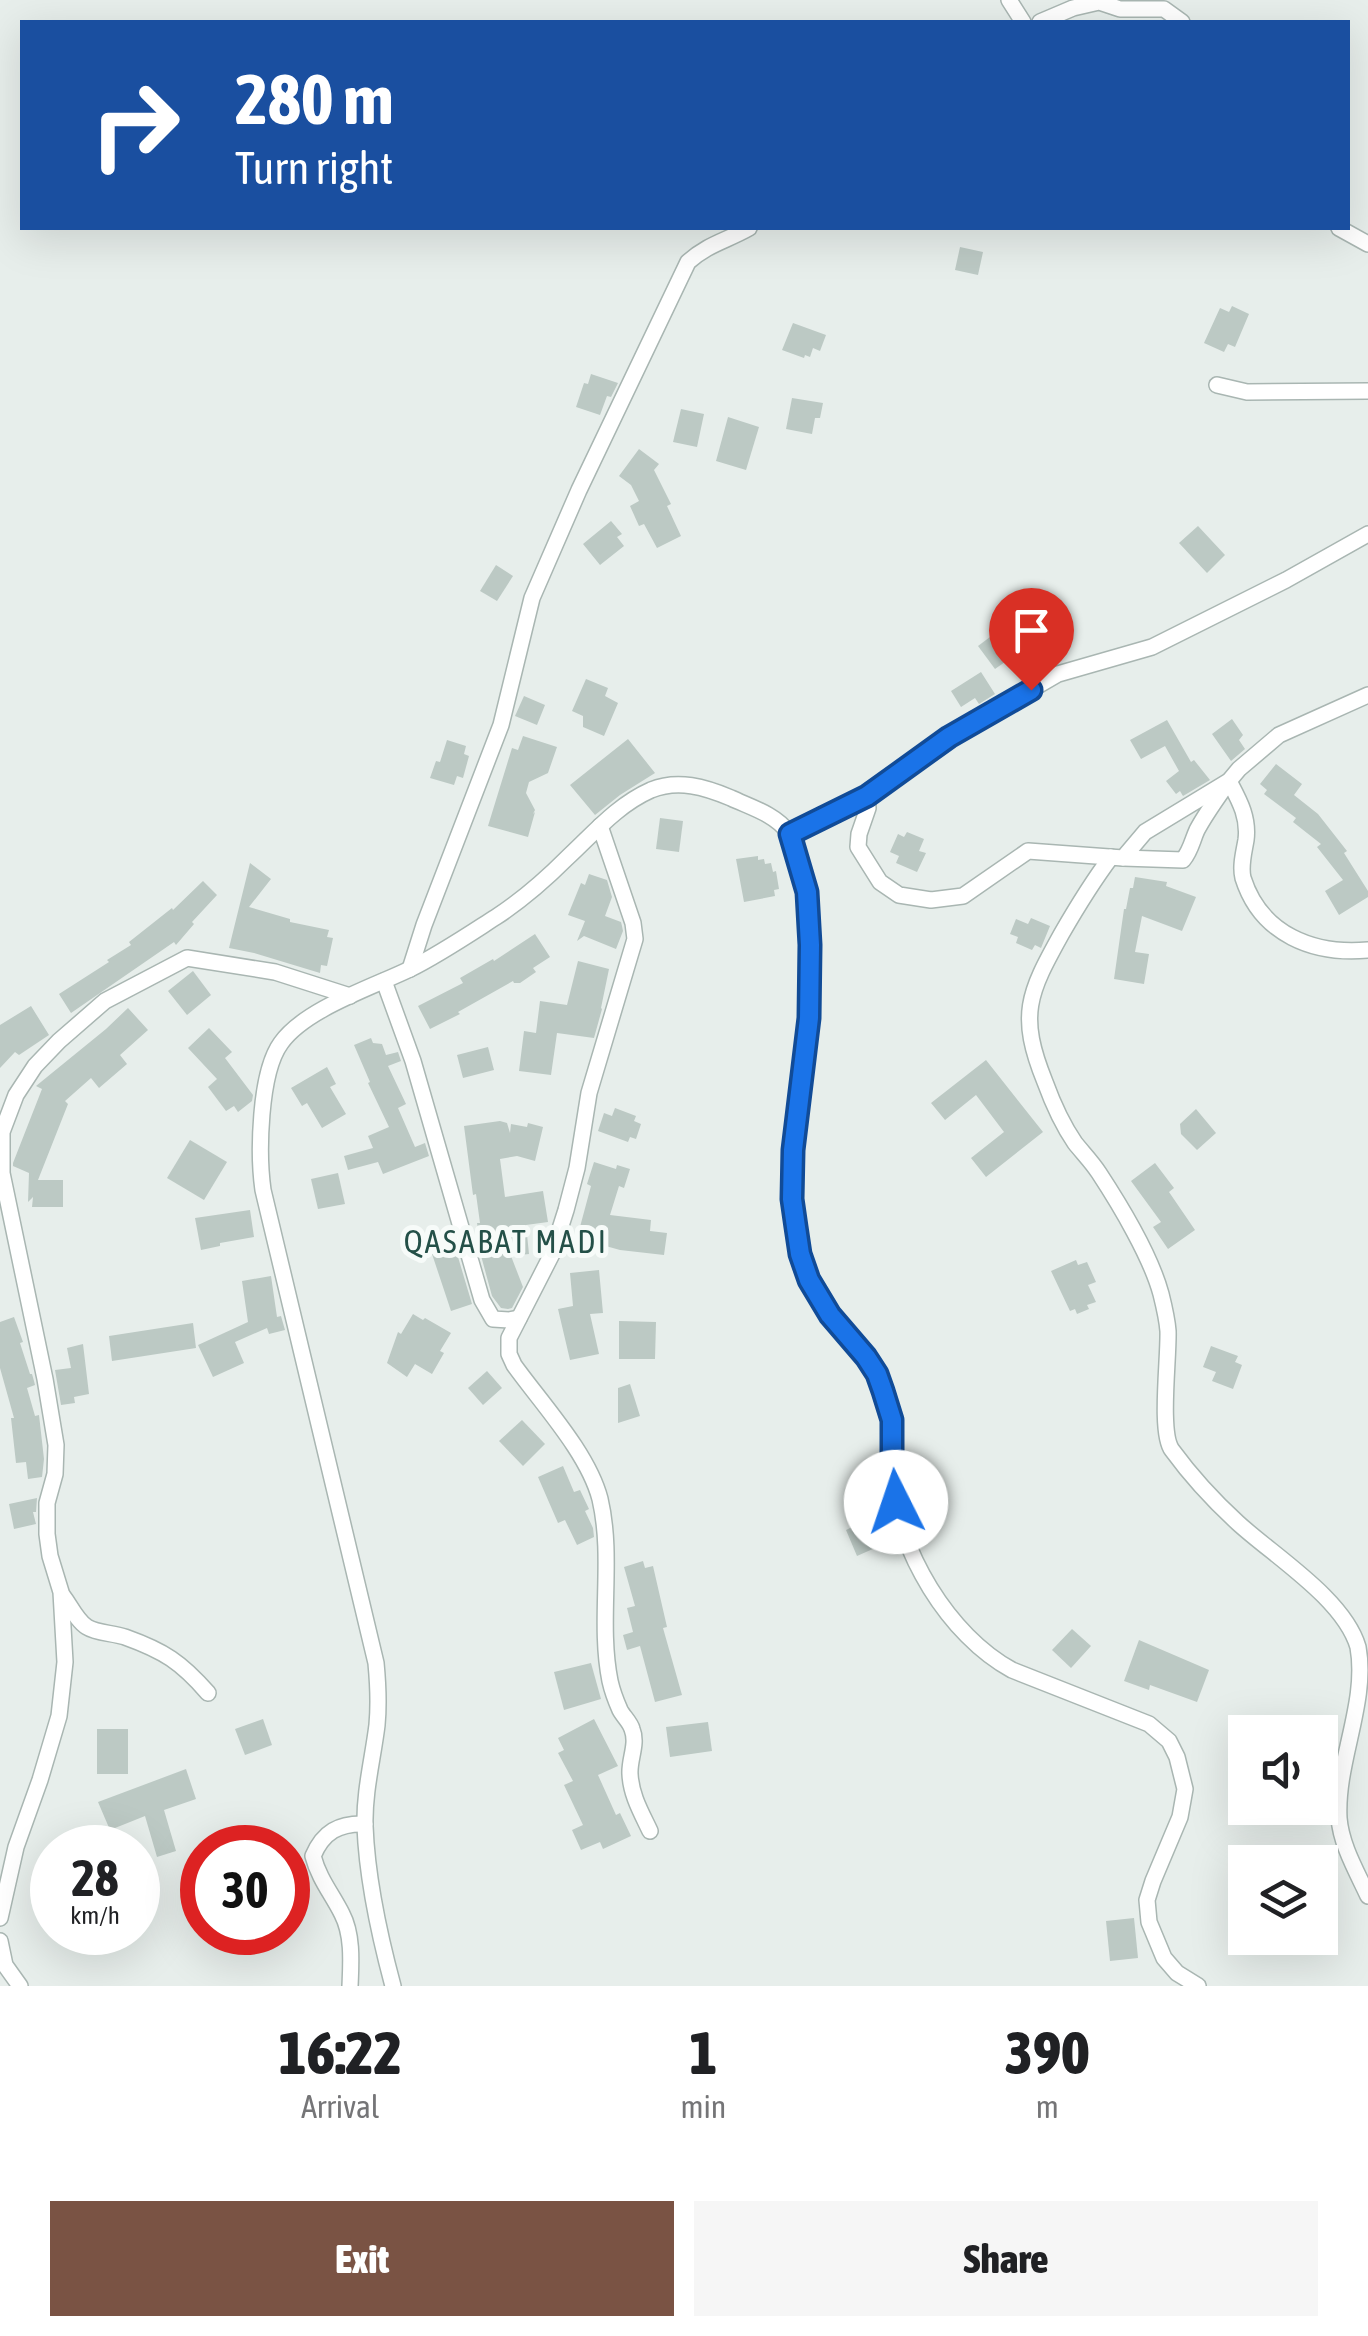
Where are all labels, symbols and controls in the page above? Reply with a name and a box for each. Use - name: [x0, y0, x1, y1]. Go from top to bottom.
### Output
- text: 280 m: [235, 59, 394, 139]
- icon: right: [70, 60, 200, 190]
- text: Turn right: [235, 142, 393, 194]
- pin: [989, 588, 1074, 691]
- icon: arrive: [1004, 603, 1059, 658]
- district label: QASABAT MADI: [404, 1223, 608, 1260]
- position arrow: [844, 1450, 948, 1554]
- map controls: [1228, 1715, 1338, 1955]
- button: sound: [1228, 1715, 1338, 1825]
- speed limit sign: 30: [180, 1825, 310, 1955]
- button: layers: [1228, 1845, 1338, 1955]
- text: 28: [71, 1849, 118, 1907]
- text: km/h: [70, 1901, 120, 1929]
- text: 16:22: [278, 2018, 402, 2087]
- text: 1: [689, 2018, 718, 2087]
- text: 390: [1005, 2018, 1089, 2087]
- text: Arrival: [301, 2088, 379, 2125]
- text: min: [680, 2088, 726, 2125]
- text: m: [1036, 2088, 1059, 2125]
- button: Exit: [50, 2201, 674, 2316]
- button: Share: [694, 2201, 1318, 2316]

